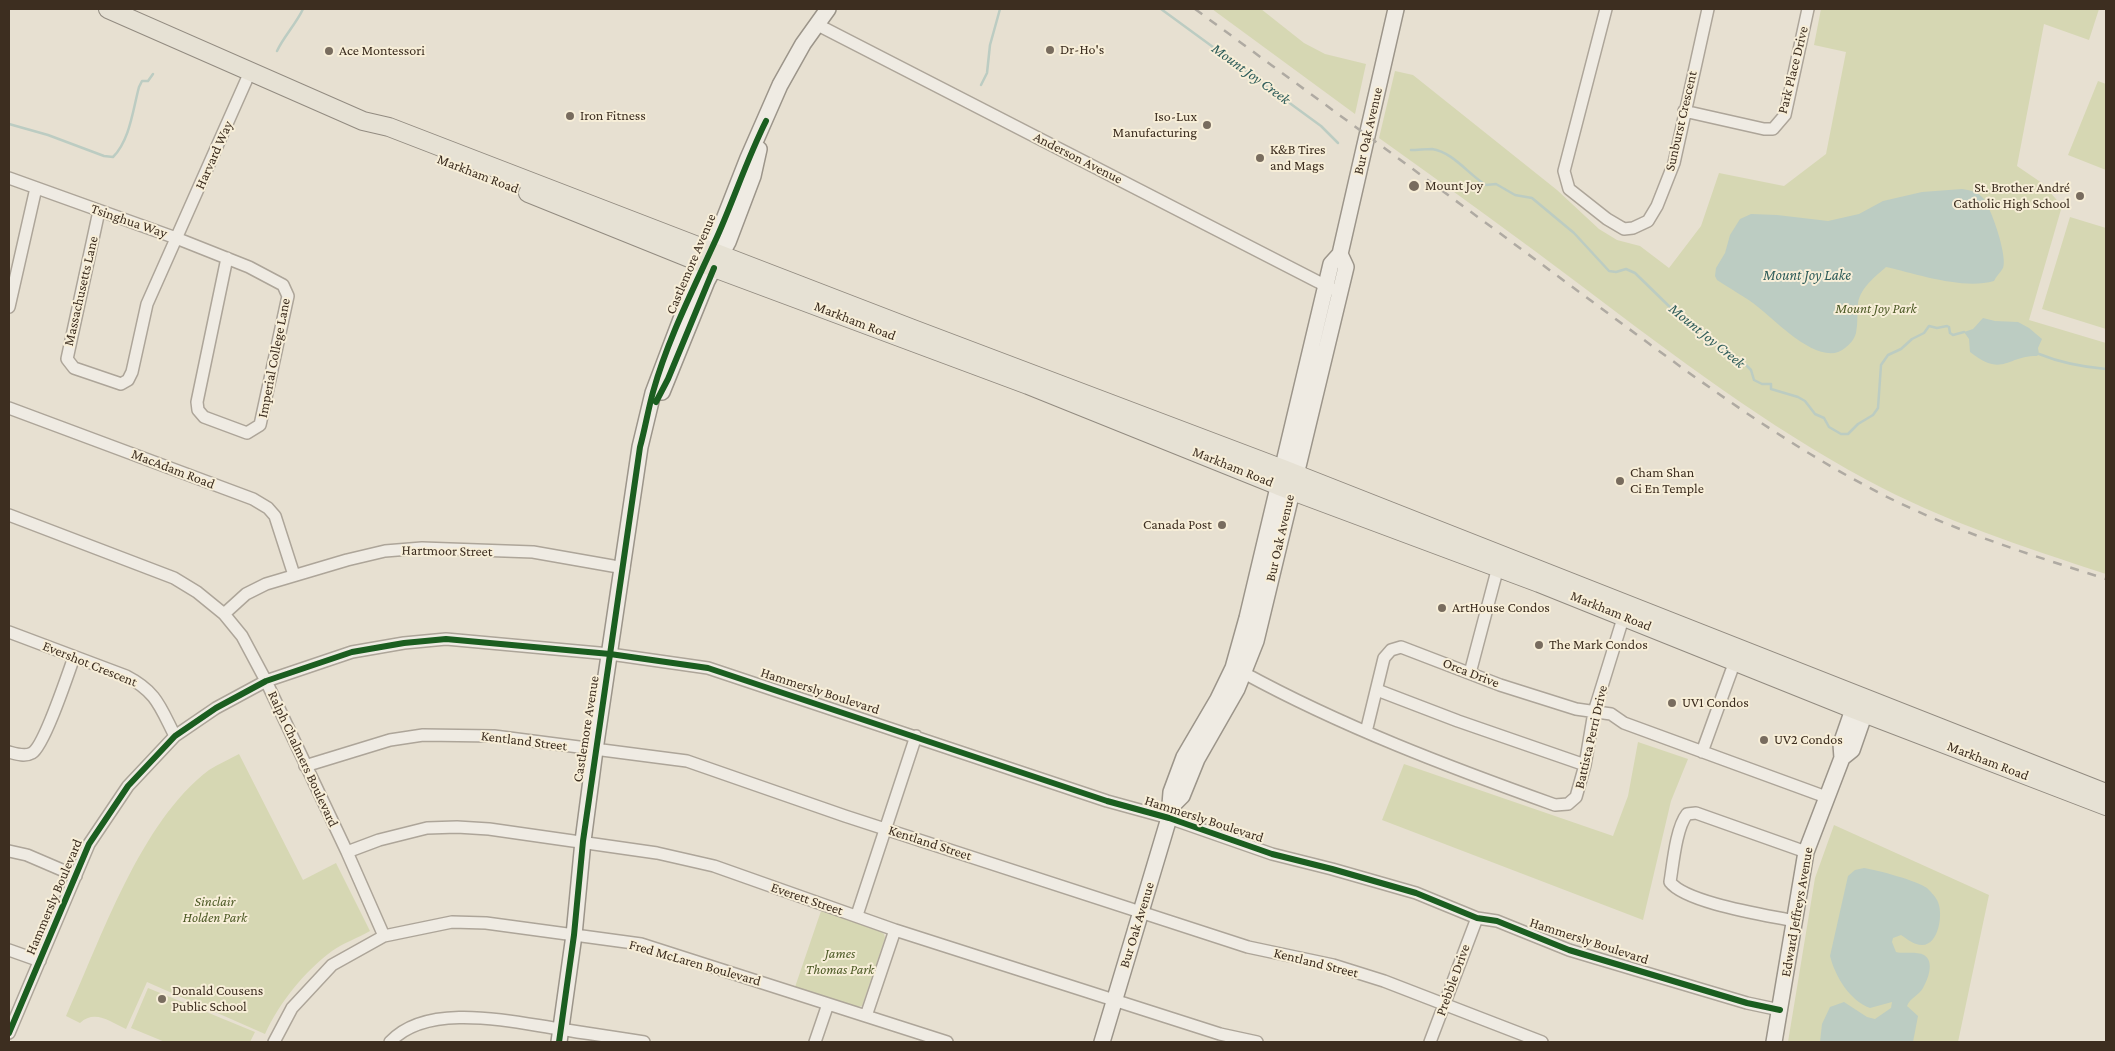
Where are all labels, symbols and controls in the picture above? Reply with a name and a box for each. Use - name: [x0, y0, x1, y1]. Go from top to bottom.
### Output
- street label: Park Place Drive: [1774, 24, 1812, 116]
- water label: Mount Joy Creek: [1208, 39, 1294, 109]
- place label: Dr-Ho's: [1060, 42, 1104, 58]
- place label: Ace Montessori: [339, 43, 425, 59]
- marker: Dr-Ho's: [1044, 44, 1056, 56]
- marker: Ace Montessori: [323, 45, 335, 57]
- street label: Sunburst Crescent: [1661, 69, 1701, 173]
- street label: Bur Oak Avenue: [1350, 86, 1386, 176]
- place label: Iron Fitness: [580, 108, 646, 124]
- place label: Iso-Lux Manufacturing: [1113, 109, 1197, 142]
- marker: Iron Fitness: [564, 110, 576, 122]
- street label: Harvard Way: [191, 118, 237, 192]
- marker: Iso-Lux Manufacturing: [1201, 119, 1213, 131]
- street label: Anderson Avenue: [1031, 128, 1125, 188]
- place label: K&B Tires and Mags: [1270, 142, 1326, 174]
- street label: Markham Road: [435, 151, 521, 197]
- marker: K&B Tires and Mags: [1254, 152, 1266, 164]
- place label: Mount Joy: [1425, 178, 1483, 194]
- marker: Mount Joy: [1407, 179, 1421, 193]
- place label: St. Brother André Catholic High School: [1953, 180, 2070, 212]
- marker: St. Brother André Catholic High School: [2074, 190, 2086, 202]
- street label: Tsinghua Way: [89, 200, 169, 242]
- street label: Castlemore Avenue: [662, 211, 720, 317]
- street label: Massachusetts Lane: [60, 234, 102, 348]
- water label: Mount Joy Lake: [1763, 266, 1851, 284]
- street label: Imperial College Lane: [254, 297, 294, 419]
- street label: Markham Road: [812, 298, 898, 344]
- water label: Mount Joy Creek: [1665, 300, 1749, 372]
- park label: Mount Joy Park: [1835, 301, 1917, 317]
- street label: Markham Road: [1190, 443, 1276, 491]
- street label: MacAdam Road: [129, 445, 217, 493]
- place label: Cham Shan Ci En Temple: [1630, 465, 1704, 498]
- marker: Cham Shan Ci En Temple: [1614, 475, 1626, 487]
- street label: Bur Oak Avenue: [1262, 493, 1298, 583]
- place label: Canada Post: [1143, 517, 1212, 533]
- marker: Canada Post: [1216, 519, 1228, 531]
- street label: Hartmoor Street: [401, 542, 493, 560]
- street label: Markham Road: [1568, 587, 1654, 635]
- place label: ArtHouse Condos: [1452, 600, 1550, 616]
- marker: ArtHouse Condos: [1436, 602, 1448, 614]
- street label: Evershot Crescent: [40, 637, 140, 691]
- place label: The Mark Condos: [1549, 637, 1648, 653]
- marker: The Mark Condos: [1533, 639, 1545, 651]
- street label: Orca Drive: [1440, 655, 1502, 691]
- street label: Hammersly Boulevard: [758, 664, 882, 718]
- street label: Castlemore Avenue: [569, 675, 603, 783]
- street label: Battista Perri Drive: [1571, 684, 1611, 790]
- street label: Ralph Chalmers Boulevard: [264, 688, 342, 830]
- place label: UV1 Condos: [1682, 695, 1749, 711]
- marker: UV1 Condos: [1666, 697, 1678, 709]
- street label: Kentland Street: [480, 727, 568, 755]
- place label: UV2 Condos: [1774, 732, 1843, 748]
- marker: UV2 Condos: [1758, 734, 1770, 746]
- street label: Markham Road: [1945, 738, 2031, 784]
- street label: Hammersly Boulevard: [1142, 792, 1266, 846]
- street label: Kentland Street: [886, 822, 974, 864]
- street label: Hammersly Boulevard: [22, 837, 86, 957]
- street label: Edward Jeffreys Avenue: [1777, 846, 1817, 978]
- street label: Everett Street: [769, 879, 845, 919]
- street label: Bur Oak Avenue: [1116, 880, 1158, 970]
- park label: Sinclair Holden Park: [183, 894, 247, 926]
- street label: Hammersly Boulevard: [1527, 914, 1651, 968]
- street label: Fred McLaren Boulevard: [627, 936, 763, 990]
- street label: Prebble Drive: [1432, 942, 1474, 1018]
- street label: Kentland Street: [1272, 944, 1360, 982]
- park label: James Thomas Park: [806, 946, 874, 979]
- place label: Donald Cousens Public School: [172, 983, 263, 1016]
- marker: Donald Cousens Public School: [156, 993, 168, 1005]

